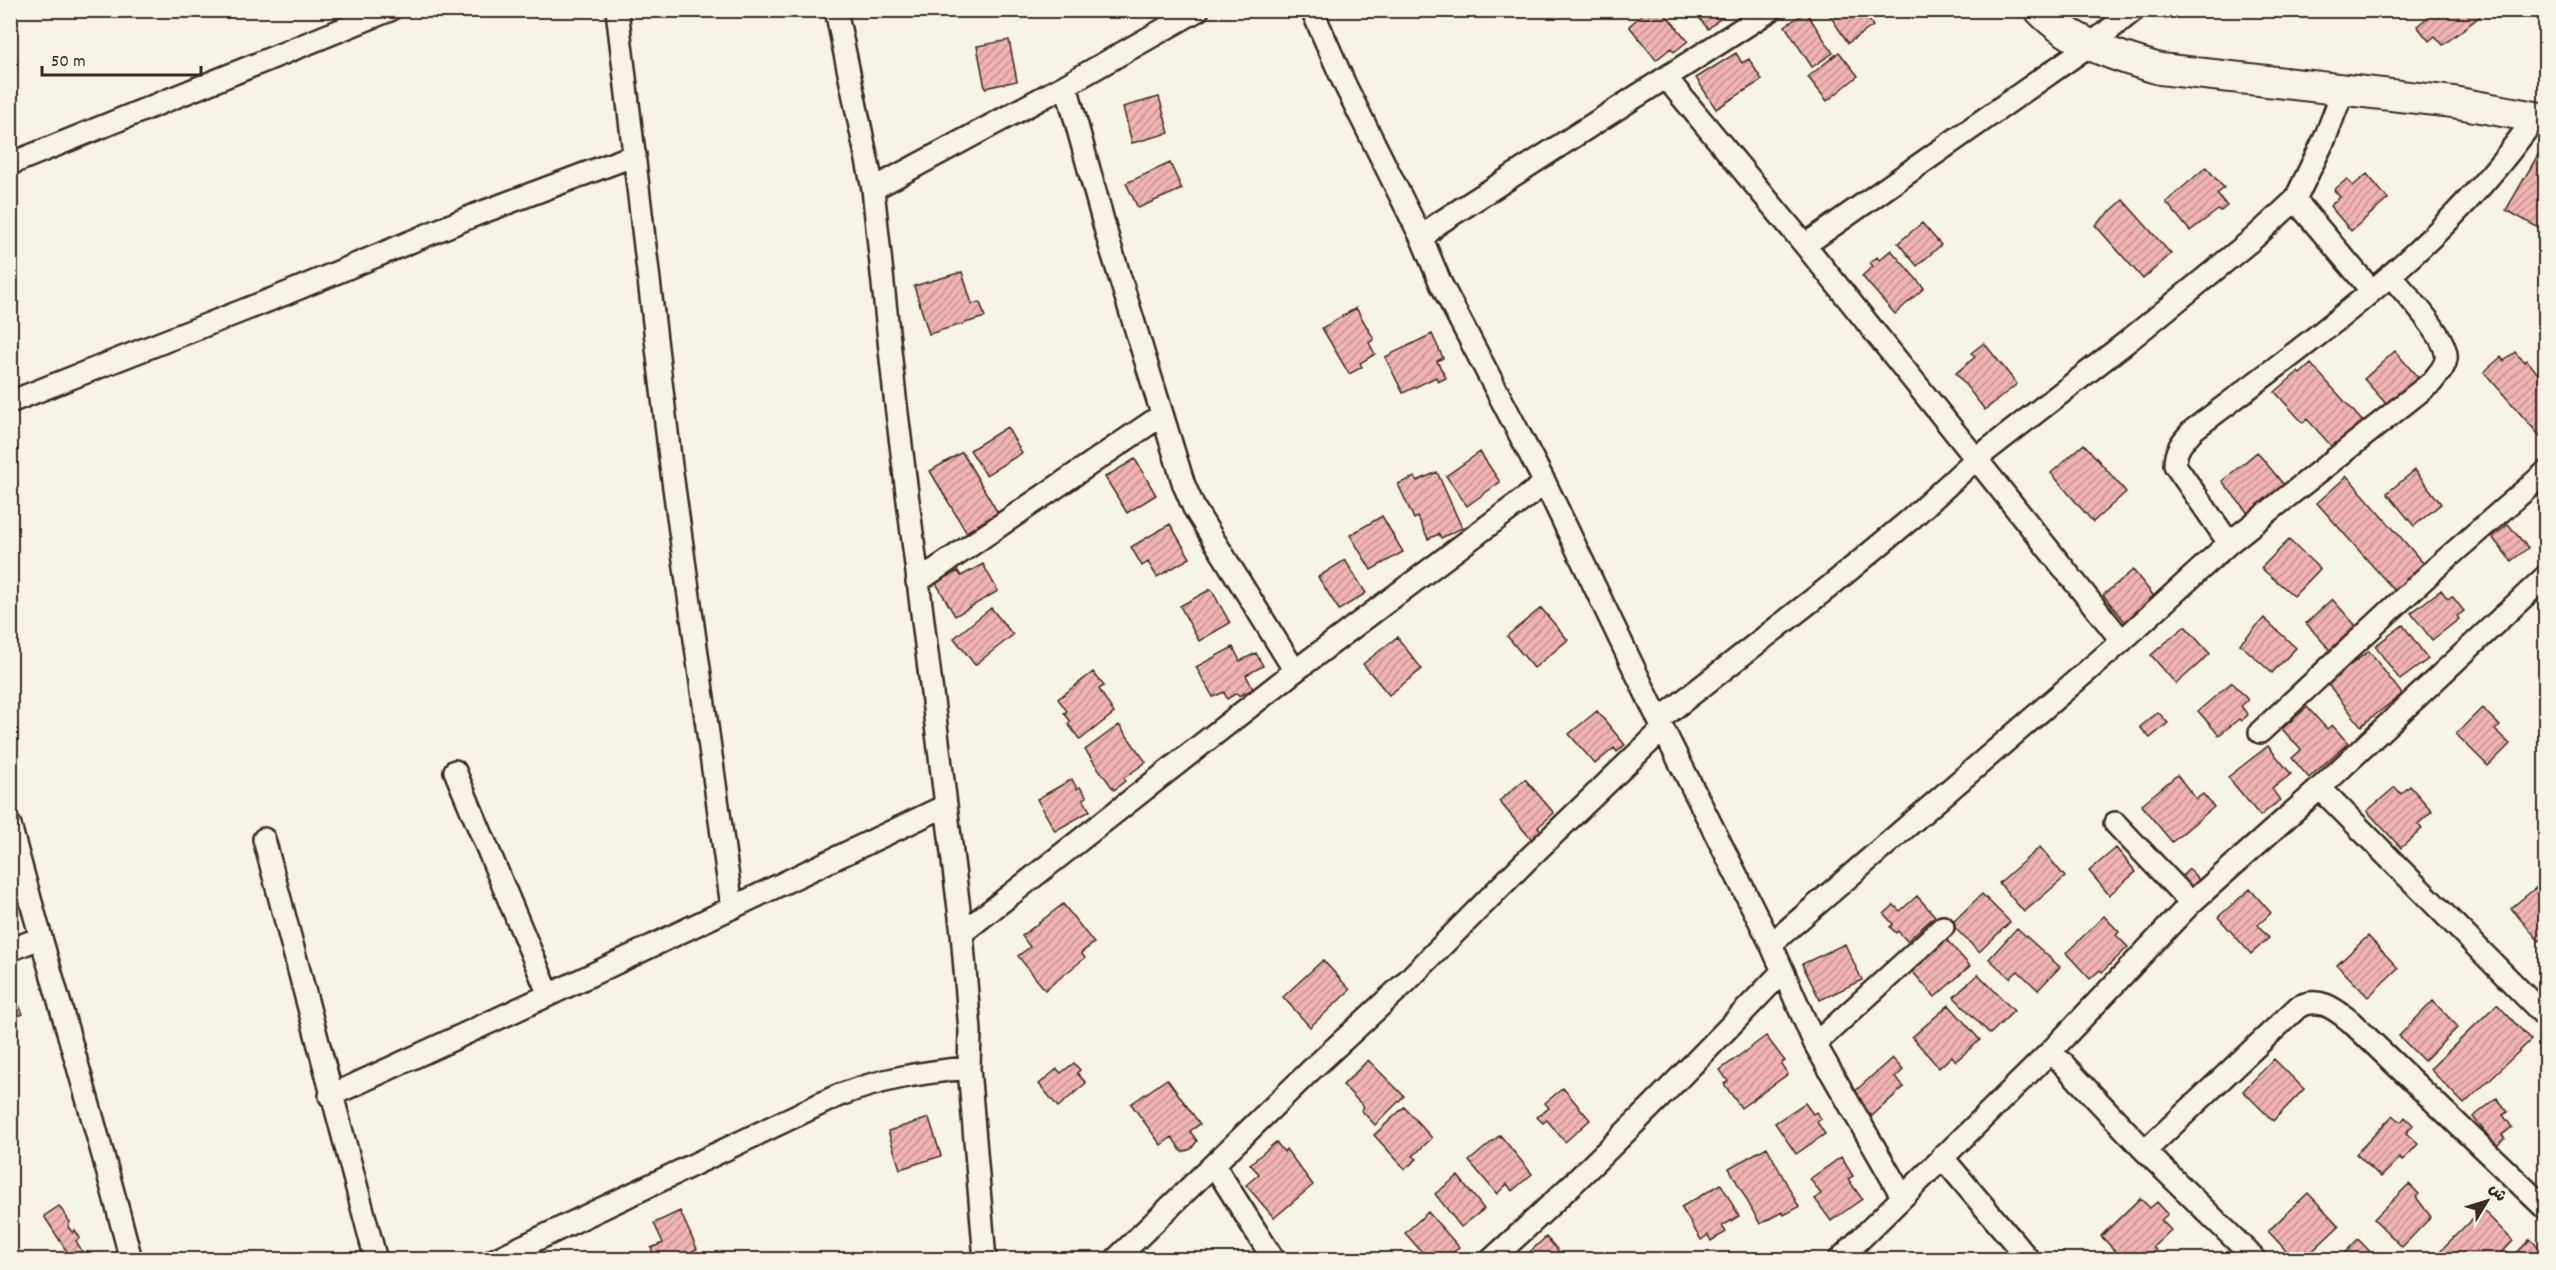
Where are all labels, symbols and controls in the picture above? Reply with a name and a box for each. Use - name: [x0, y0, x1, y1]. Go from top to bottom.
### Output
- scale bar: [42, 39, 201, 77]
- text: 50 m: [51, 50, 86, 75]
- north arrow: [2457, 1171, 2517, 1231]
- text: ش: [2482, 1179, 2511, 1207]

